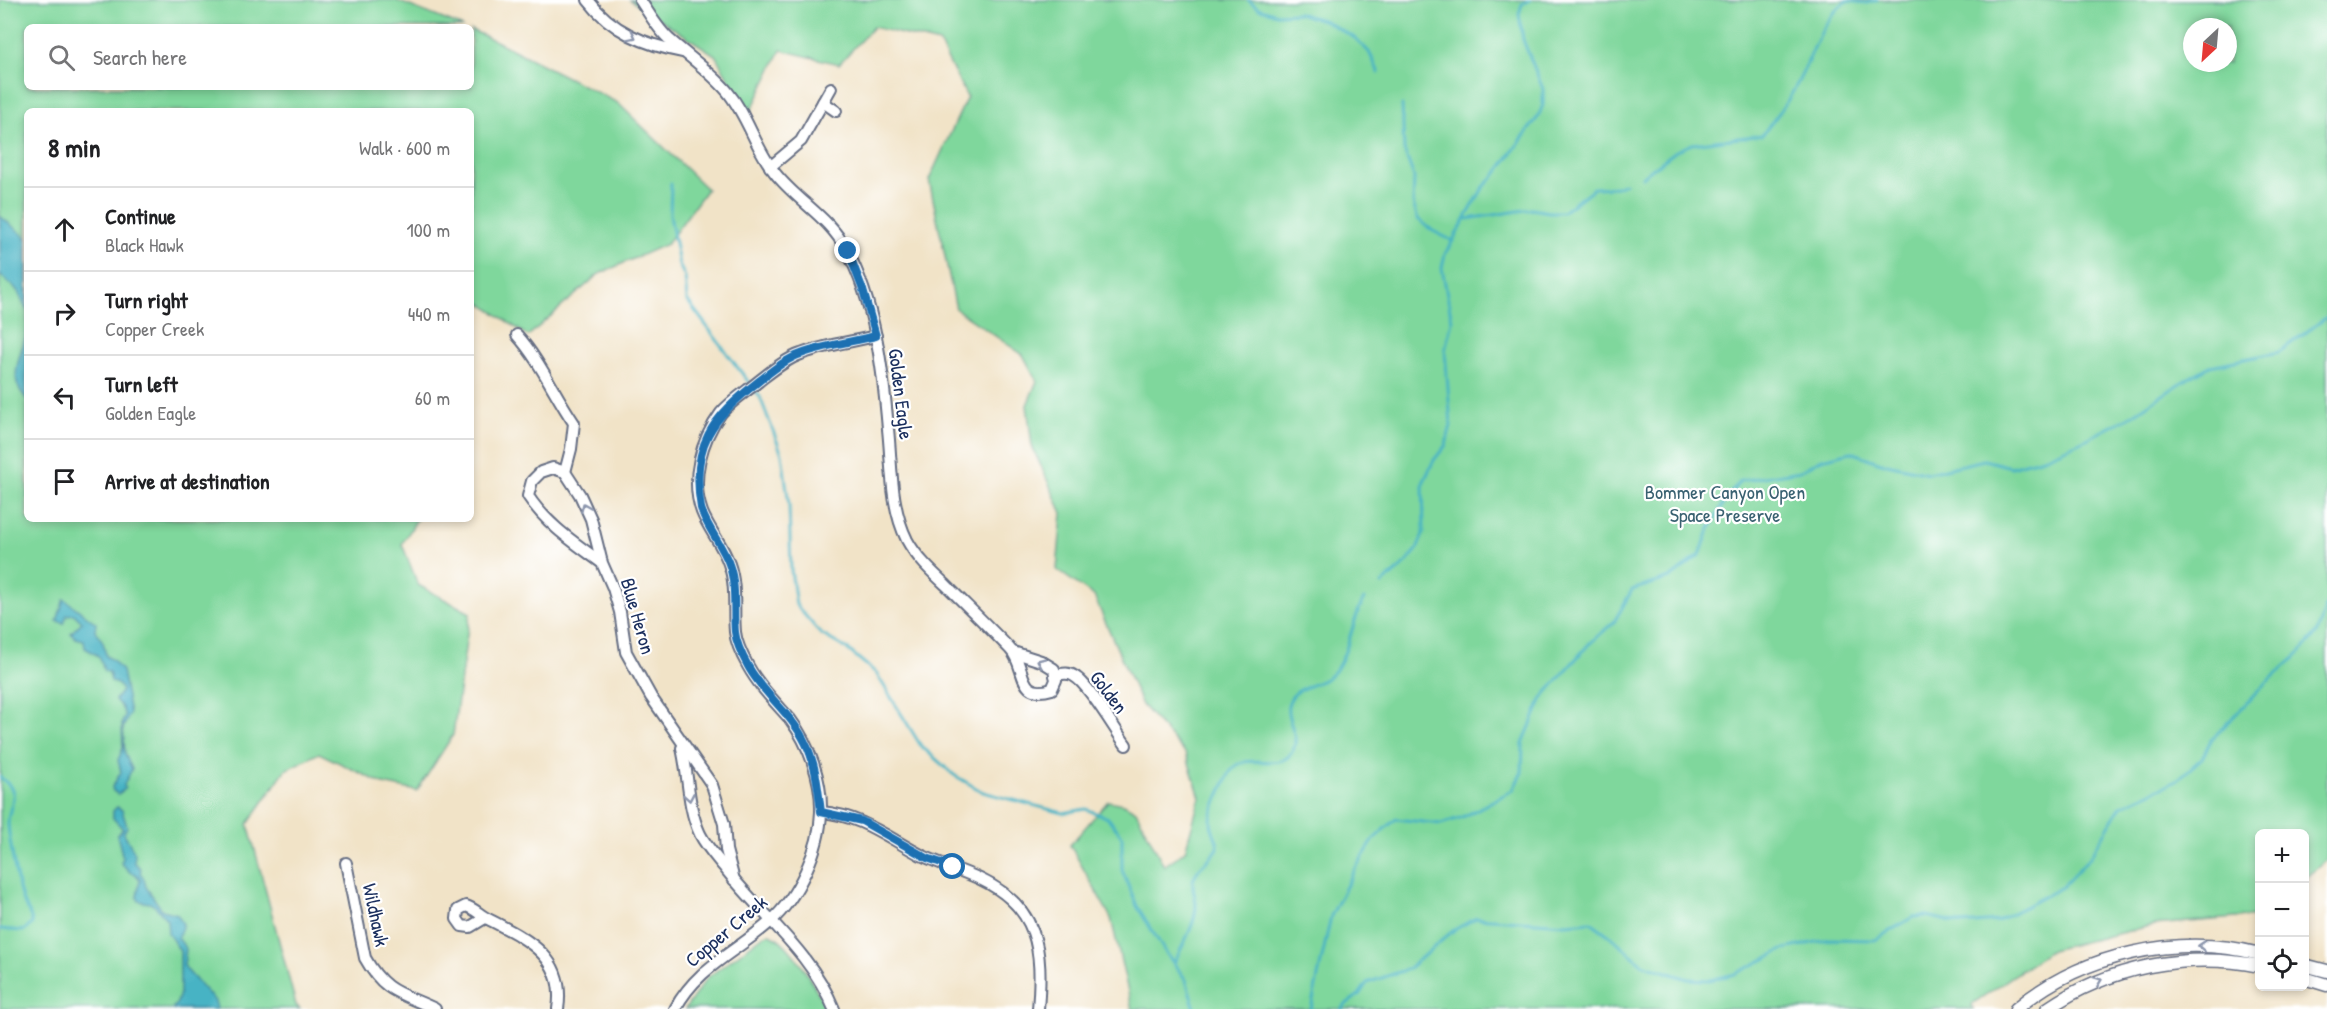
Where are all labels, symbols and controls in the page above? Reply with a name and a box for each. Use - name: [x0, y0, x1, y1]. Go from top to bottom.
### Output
- north arrow: [2183, 18, 2237, 72]
- search box: [24, 24, 474, 90]
- one-way arrow: [626, 29, 637, 41]
- icon: search: [45, 41, 78, 74]
- text: Search here: [93, 42, 187, 72]
- text: 8 min: [48, 130, 101, 165]
- text: Walk · 600 m: [359, 134, 450, 161]
- text: Continue: [105, 201, 176, 231]
- icon: ahead: [48, 213, 81, 246]
- text: 100 m: [407, 216, 450, 243]
- text: Black Hawk: [105, 231, 184, 258]
- route end: [834, 237, 860, 263]
- text: Turn right: [105, 285, 188, 315]
- icon: right: [48, 297, 81, 330]
- text: 440 m: [408, 300, 450, 327]
- text: Copper Creek: [105, 315, 204, 342]
- street label: Golden Eagle: [883, 347, 920, 441]
- text: Turn left: [105, 369, 178, 399]
- icon: left: [48, 381, 81, 414]
- text: 60 m: [415, 384, 450, 411]
- text: Golden Eagle: [105, 399, 196, 426]
- icon: arrive: [48, 465, 81, 498]
- text: Arrive at destination: [105, 466, 270, 496]
- park label: Bommer Canyon Open Space Preserve: [1645, 478, 1805, 528]
- one-way arrow: [581, 502, 593, 513]
- street label: Blue Heron: [615, 575, 662, 657]
- one-way arrow: [1036, 658, 1047, 670]
- street label: Golden: [1084, 664, 1135, 719]
- one-way arrow: [682, 791, 695, 801]
- map controls: [2255, 829, 2309, 991]
- button: +: [2255, 829, 2309, 883]
- route start: [939, 853, 965, 879]
- street label: Wildhawk: [357, 881, 396, 949]
- button: −: [2255, 883, 2309, 937]
- street label: Copper Creek: [679, 888, 772, 973]
- button: locate: [2255, 937, 2309, 991]
- one-way arrow: [2197, 939, 2206, 952]
- one-way arrow: [2092, 976, 2103, 988]

